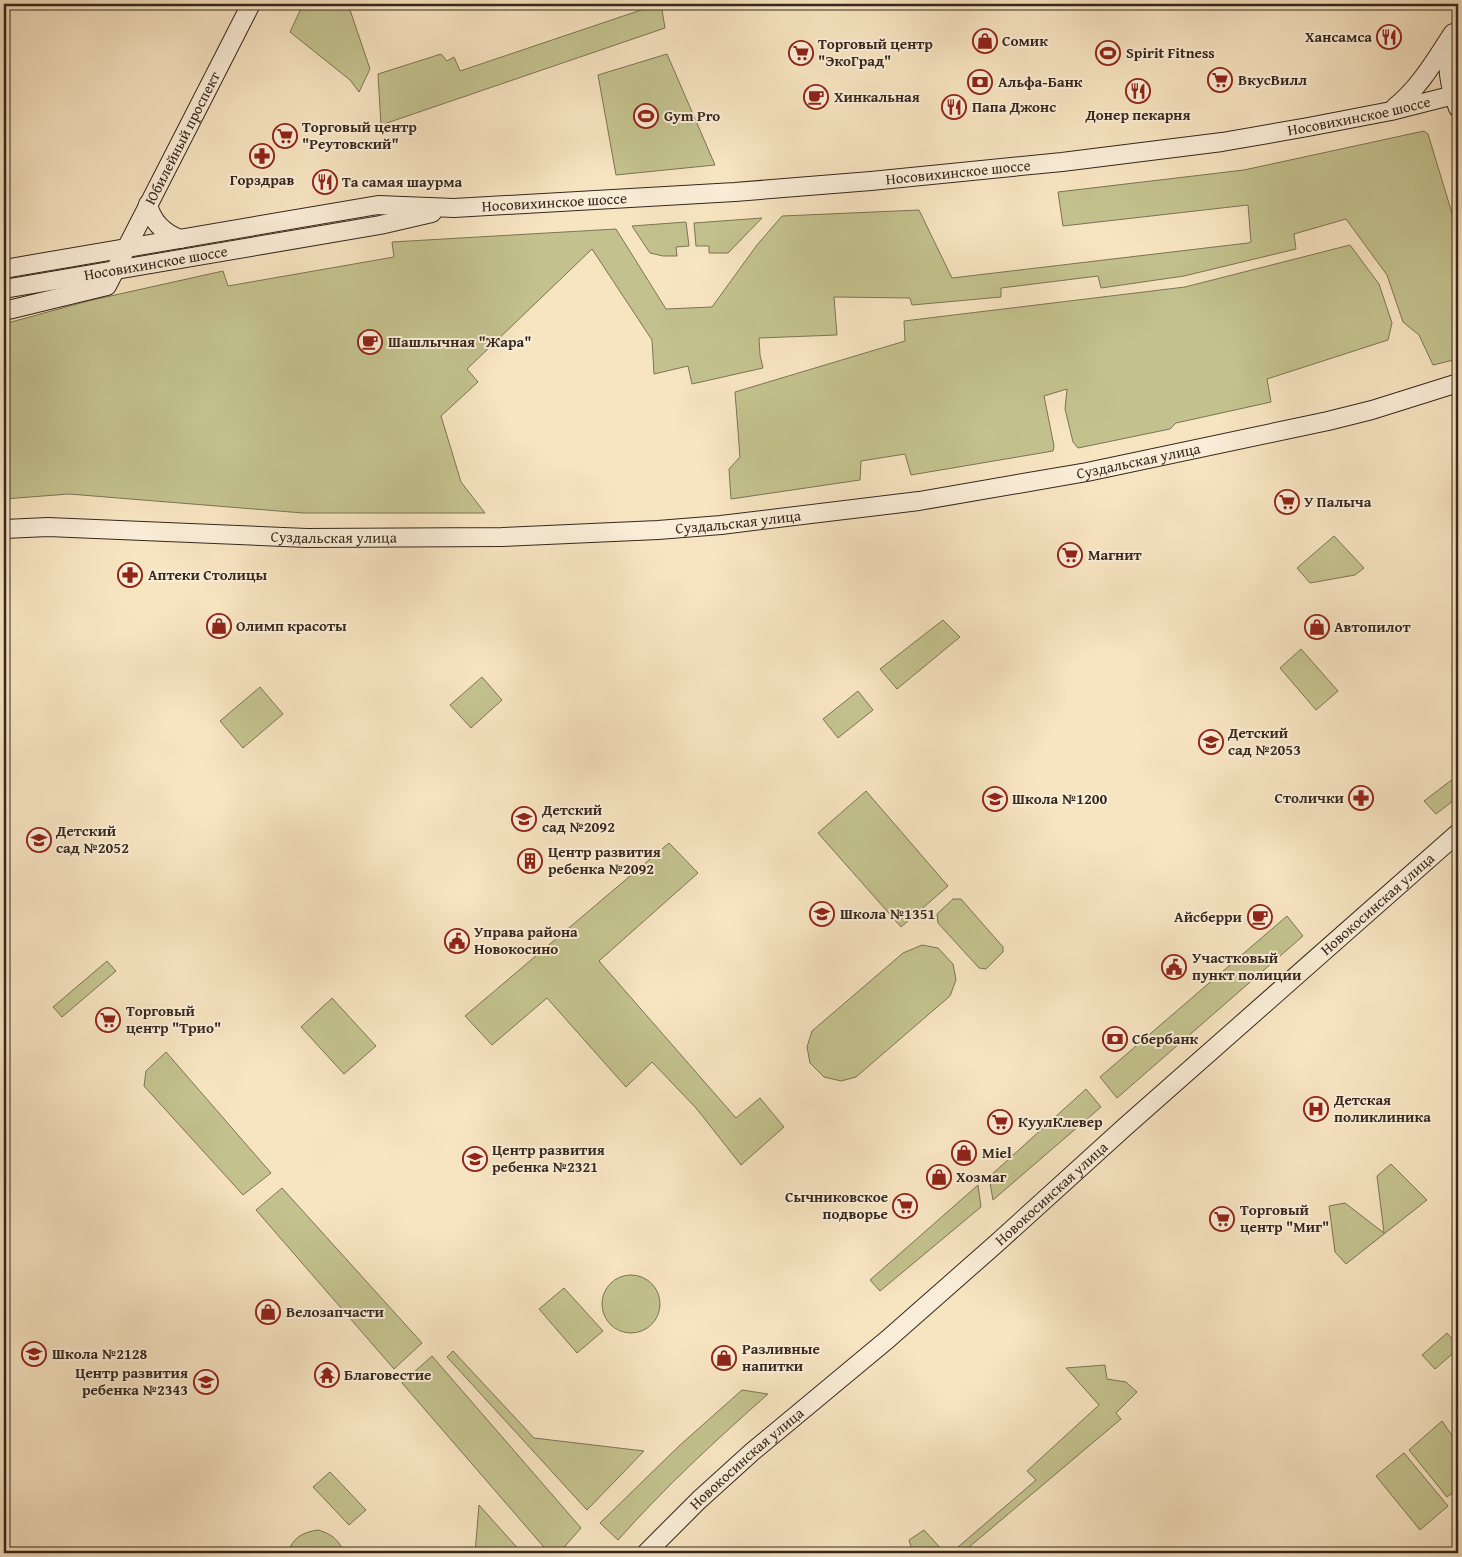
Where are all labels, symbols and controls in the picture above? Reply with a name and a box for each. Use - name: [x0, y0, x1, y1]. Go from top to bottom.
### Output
- restaurant icon: Хансамса: [1376, 24, 1402, 50]
- place label: Хансамса: [1305, 26, 1372, 47]
- shop icon: Сомик: [972, 28, 998, 54]
- place label: Сомик: [1002, 30, 1048, 51]
- place label: Торговый центр "ЭкоГрад": [818, 33, 933, 71]
- supermarket icon: Торговый центр "ЭкоГрад": [788, 40, 814, 66]
- sports icon: Spirit Fitness: [1095, 40, 1121, 66]
- place label: Spirit Fitness: [1126, 42, 1215, 63]
- street label: Юбилейный проспект: [139, 67, 225, 208]
- supermarket icon: ВкусВилл: [1207, 67, 1233, 93]
- bank icon: Альфа-Банк: [967, 69, 993, 95]
- place label: ВкусВилл: [1238, 69, 1307, 90]
- place label: Альфа-Банк: [998, 71, 1083, 92]
- restaurant icon: Донер пекарня: [1125, 78, 1151, 104]
- cafe icon: Хинкальная: [803, 84, 829, 110]
- place label: Хинкальная: [834, 86, 920, 107]
- street label: Носовихинское шоссе: [1286, 90, 1432, 140]
- restaurant icon: Папа Джонс: [941, 94, 967, 120]
- place label: Папа Джонс: [972, 96, 1056, 117]
- sports icon: Gym Pro: [633, 103, 659, 129]
- place label: Донер пекарня: [1084, 104, 1191, 125]
- place label: Gym Pro: [664, 105, 720, 126]
- place label: Торговый центр "Реутовский": [302, 116, 417, 154]
- supermarket icon: Торговый центр "Реутовский": [272, 123, 298, 149]
- pharmacy icon: Горздрав: [249, 143, 275, 169]
- street label: Носовихинское шоссе: [885, 154, 1031, 189]
- place label: Горздрав: [230, 169, 294, 190]
- restaurant icon: Та самая шаурма: [312, 169, 338, 195]
- place label: Та самая шаурма: [342, 171, 462, 192]
- street label: Носовихинское шоссе: [481, 187, 627, 216]
- street label: Носовихинское шоссе: [82, 240, 229, 285]
- cafe icon: Шашлычная "Жара": [357, 329, 383, 355]
- place label: Шашлычная "Жара": [388, 331, 531, 352]
- street label: Суздальская улица: [1075, 437, 1203, 484]
- supermarket icon: У Палыча: [1274, 489, 1300, 515]
- place label: У Палыча: [1304, 491, 1372, 512]
- street label: Суздальская улица: [675, 504, 803, 539]
- street label: Суздальская улица: [270, 525, 398, 548]
- supermarket icon: Магнит: [1057, 542, 1083, 568]
- place label: Магнит: [1088, 544, 1143, 565]
- pharmacy icon: Аптеки Столицы: [117, 562, 143, 588]
- place label: Аптеки Столицы: [148, 564, 267, 585]
- shop icon: Олимп красоты: [206, 613, 232, 639]
- shop icon: Автопилот: [1304, 614, 1330, 640]
- place label: Олимп красоты: [236, 615, 347, 636]
- place label: Автопилот: [1334, 616, 1412, 637]
- place label: Детский сад №2053: [1227, 722, 1301, 760]
- school or university icon: Детский сад №2053: [1198, 729, 1224, 755]
- pharmacy icon: Столички: [1348, 785, 1374, 811]
- school or university icon: Школа №1200: [982, 786, 1008, 812]
- place label: Столички: [1274, 787, 1345, 808]
- place label: Школа №1200: [1012, 788, 1107, 809]
- place label: Детский сад №2092: [541, 799, 615, 837]
- school or university icon: Детский сад №2092: [511, 806, 537, 832]
- place label: Детский сад №2052: [55, 820, 129, 858]
- school or university icon: Детский сад №2052: [26, 827, 52, 853]
- place label: Центр развития ребенка №2092: [548, 841, 661, 879]
- street label: Новокосинская улица: [1316, 847, 1439, 960]
- building icon: Центр развития ребенка №2092: [517, 848, 543, 874]
- school or university icon: Школа №1351: [809, 901, 835, 927]
- place label: Школа №1351: [840, 903, 935, 924]
- cafe icon: Айсберри: [1247, 904, 1273, 930]
- place label: Айсберри: [1174, 906, 1243, 927]
- place label: Управа района Новокосино: [474, 921, 578, 959]
- public building icon: Управа района Новокосино: [444, 928, 470, 954]
- place label: Участковый пункт полиции: [1192, 947, 1302, 985]
- public building icon: Участковый пункт полиции: [1161, 954, 1187, 980]
- place label: Торговый центр "Трио": [126, 1000, 221, 1038]
- supermarket icon: Торговый центр "Трио": [95, 1007, 121, 1033]
- bank icon: Сбербанк: [1102, 1026, 1128, 1052]
- place label: Сбербанк: [1132, 1028, 1199, 1049]
- place label: Детская поликлиника: [1333, 1089, 1431, 1127]
- hospital icon: Детская поликлиника: [1303, 1096, 1329, 1122]
- supermarket icon: КуулКлевер: [987, 1109, 1013, 1135]
- place label: КуулКлевер: [1018, 1111, 1103, 1132]
- street label: Новокосинская улица: [990, 1136, 1113, 1250]
- place label: Центр развития ребенка №2321: [492, 1139, 605, 1177]
- shop icon: Miel: [951, 1140, 977, 1166]
- place label: Miel: [982, 1142, 1012, 1163]
- school or university icon: Центр развития ребенка №2321: [462, 1146, 488, 1172]
- shop icon: Хозмаг: [926, 1164, 952, 1190]
- place label: Хозмаг: [956, 1166, 1007, 1187]
- place label: Сычниковское подворье: [785, 1186, 888, 1224]
- supermarket icon: Сычниковское подворье: [892, 1193, 918, 1219]
- place label: Торговый центр "Миг": [1240, 1199, 1329, 1237]
- supermarket icon: Торговый центр "Миг": [1209, 1206, 1235, 1232]
- shop icon: Велозапчасти: [255, 1299, 281, 1325]
- place label: Велозапчасти: [286, 1301, 385, 1322]
- place label: Разливные напитки: [742, 1338, 820, 1376]
- school or university icon: Школа №2128: [21, 1341, 47, 1367]
- place label: Школа №2128: [52, 1343, 147, 1364]
- shop icon: Разливные напитки: [711, 1345, 737, 1371]
- place label: Центр развития ребенка №2343: [75, 1362, 188, 1400]
- temple icon: Благовестие: [314, 1362, 340, 1388]
- place label: Благовестие: [344, 1364, 431, 1385]
- school or university icon: Центр развития ребенка №2343: [193, 1369, 219, 1395]
- street label: Новокосинская улица: [684, 1402, 809, 1514]

